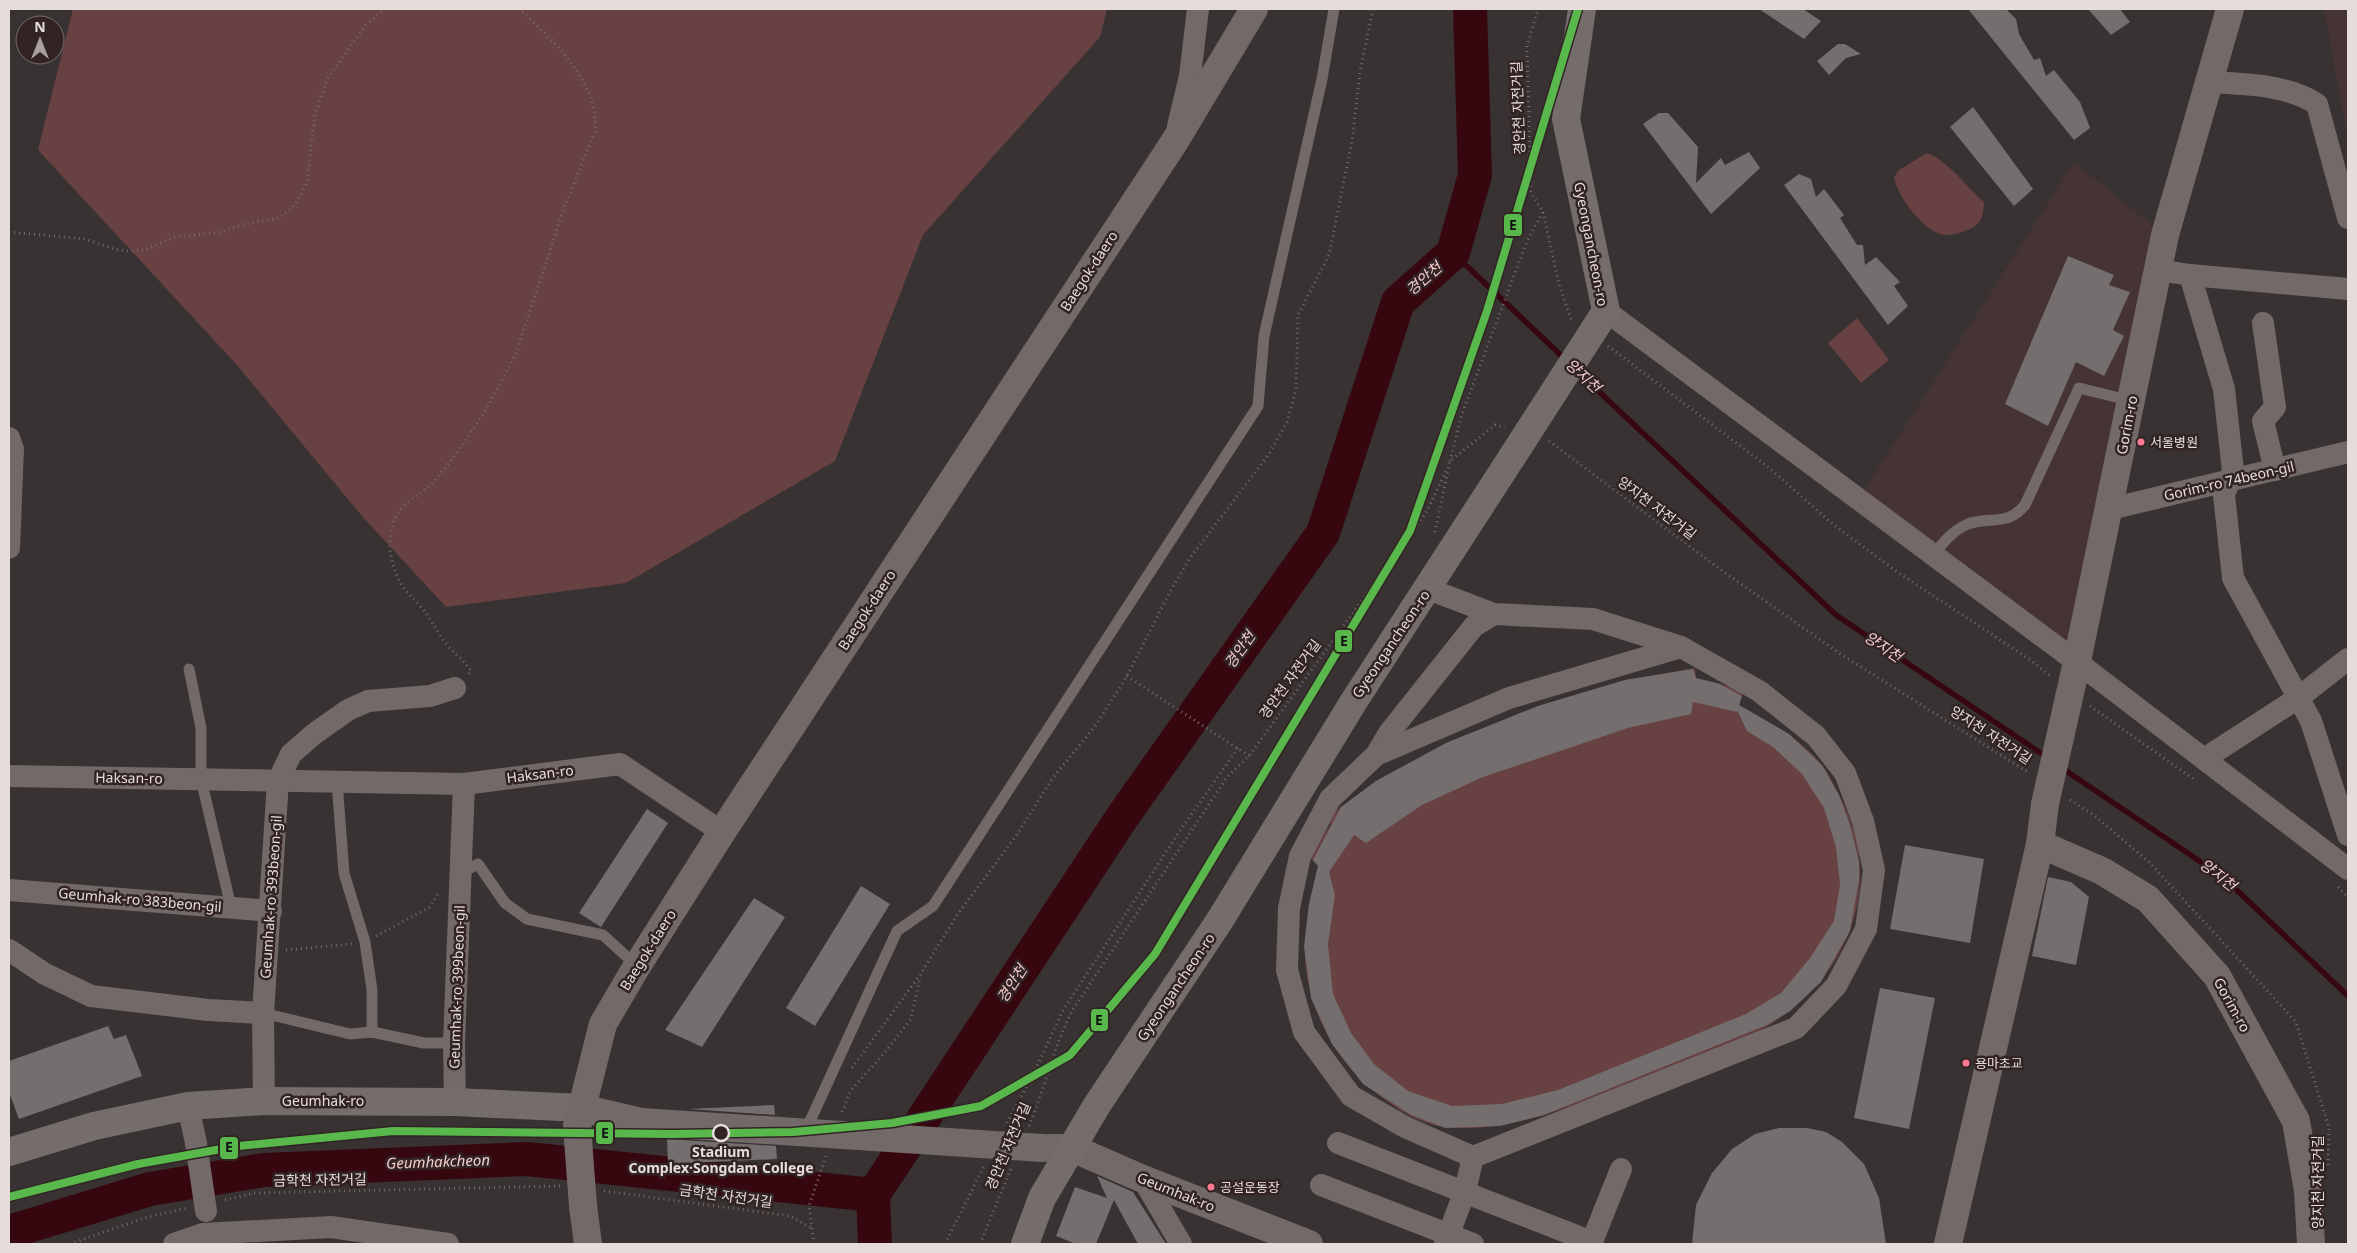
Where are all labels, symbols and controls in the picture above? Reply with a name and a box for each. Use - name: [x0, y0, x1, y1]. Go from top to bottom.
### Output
- north arrow: [15, 15, 65, 65]
- text: N: [34, 17, 46, 36]
- street label: 경안천 자전거길: [1506, 61, 1529, 155]
- street label: Gyeongancheon-ro: [1570, 180, 1613, 308]
- line badge: E: [1503, 213, 1523, 237]
- text: E: [1509, 215, 1517, 234]
- street label: Baegok-daero: [1055, 227, 1122, 315]
- water label: 경안천: [1401, 256, 1447, 299]
- water label: 양지천: [1562, 354, 1607, 398]
- street label: Gorim-ro: [2111, 394, 2142, 456]
- place label: 서울병원: [2150, 433, 2198, 451]
- marker: 서울병원: [2136, 437, 2146, 447]
- street label: Gorim-ro 74beon-gil: [2162, 456, 2296, 505]
- street label: 양지천 자전거길: [1614, 472, 1700, 543]
- street label: Baegok-daero: [833, 566, 900, 654]
- street label: Gyeongancheon-ro: [1347, 586, 1434, 701]
- water label: 경안천: [1219, 625, 1261, 672]
- water label: 양지천: [1861, 626, 1908, 667]
- line badge: E: [1334, 629, 1353, 653]
- text: E: [1340, 631, 1348, 650]
- street label: 경안천 자전거길: [1254, 635, 1325, 722]
- street label: 양지천 자전거길: [1947, 701, 2036, 768]
- street label: Haksan-ro: [505, 760, 575, 787]
- street label: Haksan-ro: [95, 767, 163, 788]
- street label: Geumhak-ro 393beon-gil: [255, 815, 286, 979]
- water label: 양지천: [2196, 854, 2243, 896]
- street label: Geumhak-ro 383beon-gil: [58, 883, 223, 916]
- street label: Geumhak-ro 399beon-gil: [444, 905, 469, 1069]
- street label: Baegok-daero: [615, 906, 680, 994]
- street label: Gyeongancheon-ro: [1132, 929, 1219, 1044]
- water label: 경안천: [991, 959, 1032, 1006]
- street label: Gorim-ro: [2210, 974, 2255, 1035]
- line badge: E: [1090, 1008, 1109, 1032]
- text: E: [1095, 1010, 1103, 1029]
- place label: 용마초교: [1975, 1054, 2023, 1072]
- marker: 용마초교: [1961, 1058, 1971, 1068]
- street label: Geumhak-ro: [282, 1091, 364, 1110]
- street label: 경안천 자전거길: [980, 1099, 1035, 1193]
- line badge: E: [595, 1121, 614, 1145]
- text: E: [601, 1123, 609, 1142]
- marker: Stadium Complex·Songdam College: [712, 1124, 730, 1142]
- street label: 양지천 자전거길: [2308, 1135, 2327, 1229]
- line badge: E: [219, 1136, 239, 1160]
- text: E: [225, 1137, 233, 1156]
- place label: Stadium Complex·Songdam College: [628, 1142, 814, 1177]
- water label: Geumhakcheon: [386, 1149, 490, 1173]
- street label: Geumhak-ro: [1134, 1167, 1218, 1216]
- street label: 금학천 자전거길: [273, 1169, 367, 1190]
- place label: 공설운동장: [1220, 1178, 1280, 1196]
- street label: 금학천 자전거길: [678, 1180, 774, 1211]
- marker: 공설운동장: [1206, 1182, 1216, 1192]

